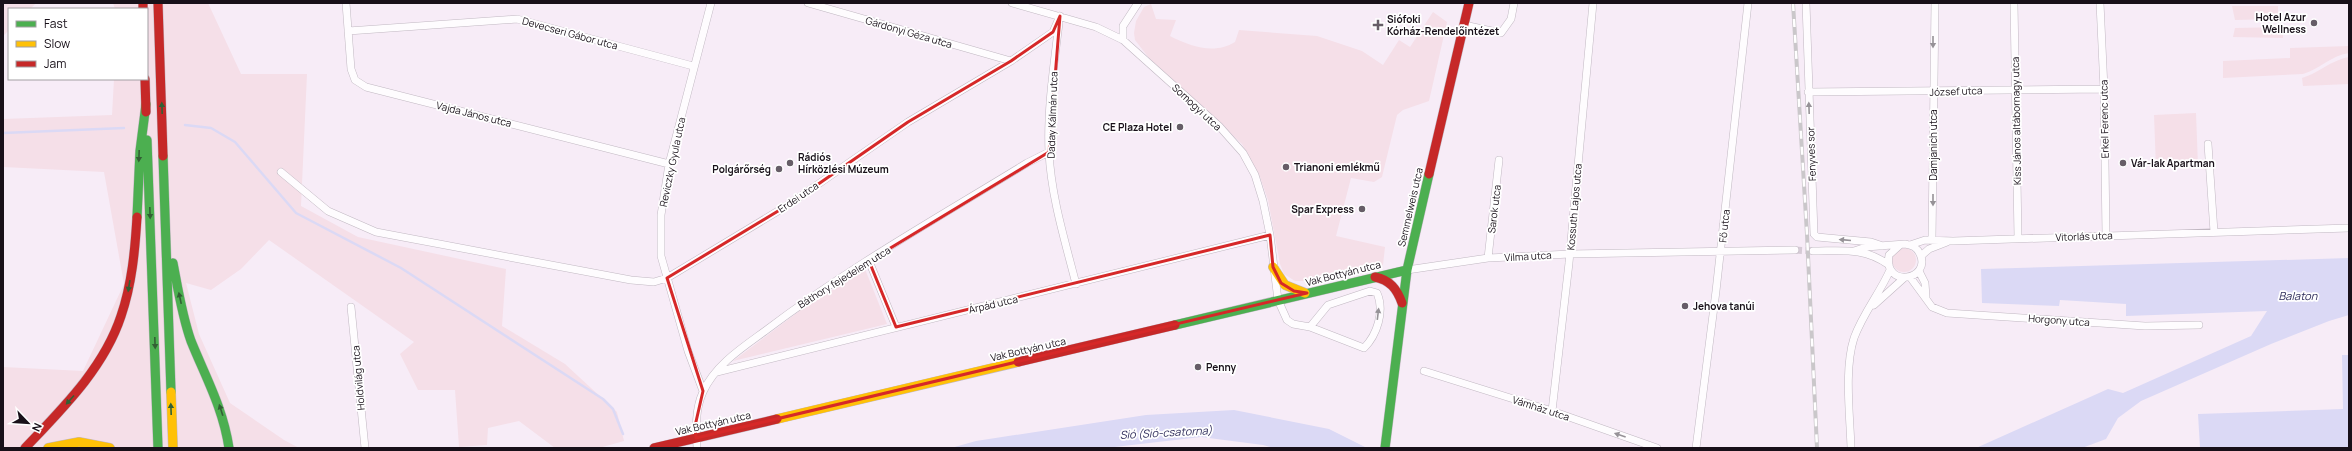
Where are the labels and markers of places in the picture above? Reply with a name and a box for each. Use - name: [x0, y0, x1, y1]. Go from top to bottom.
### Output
- place label: Hotel Azur Wellness: [2255, 10, 2307, 36]
- place label: Siófoki Kórház-Rendelőintézet: [1387, 12, 1499, 38]
- marker: Hotel Azur Wellness: [2309, 18, 2319, 28]
- marker: Siófoki Kórház-Rendelőintézet: [1372, 19, 1384, 31]
- place label: CE Plaza Hotel: [1103, 120, 1172, 134]
- marker: CE Plaza Hotel: [1175, 122, 1185, 132]
- place label: Rádiós Hírközlési Múzeum: [798, 150, 889, 176]
- place label: Vár-lak Apartman: [2131, 156, 2215, 170]
- marker: Rádiós Hírközlési Múzeum: [785, 158, 795, 168]
- marker: Vár-lak Apartman: [2118, 158, 2128, 168]
- place label: Trianoni emlékmű: [1294, 160, 1380, 174]
- place label: Polgárőrség: [712, 162, 771, 176]
- marker: Trianoni emlékmű: [1281, 162, 1291, 172]
- marker: Polgárőrség: [774, 164, 784, 174]
- place label: Spar Express: [1291, 202, 1355, 216]
- marker: Spar Express: [1357, 204, 1367, 214]
- place label: Jehova tanúi: [1693, 299, 1755, 313]
- marker: Jehova tanúi: [1680, 301, 1690, 311]
- place label: Penny: [1206, 360, 1236, 374]
- marker: Penny: [1193, 362, 1203, 372]

